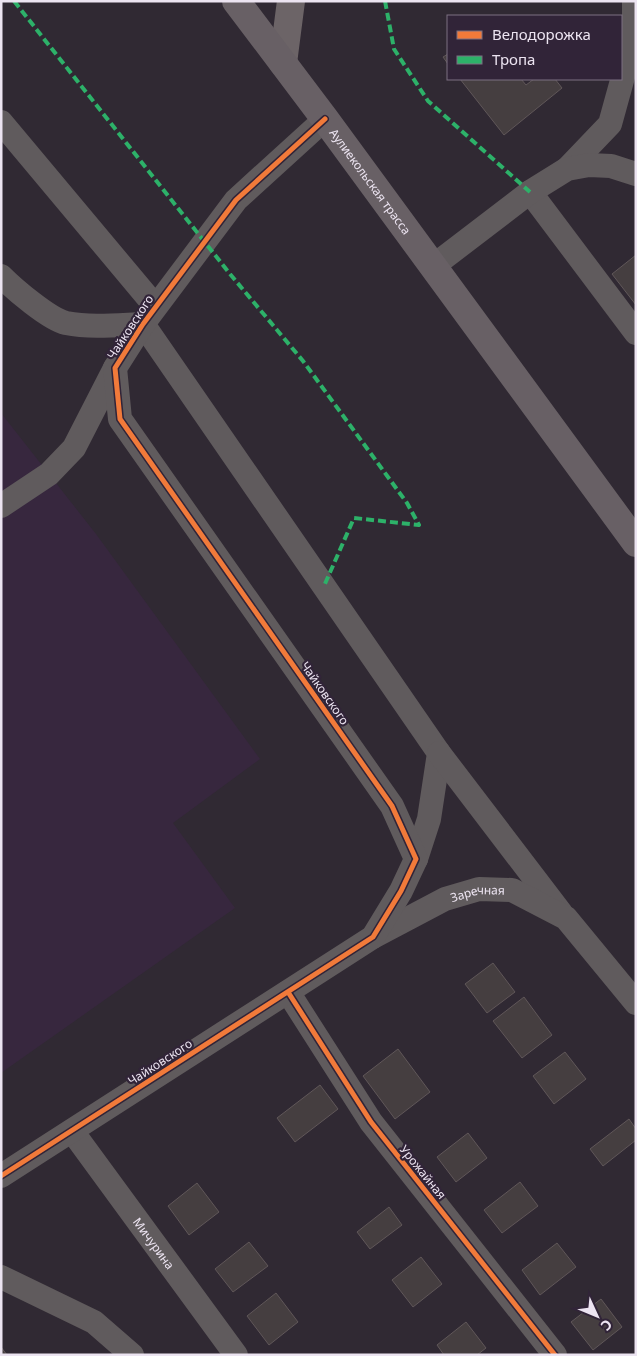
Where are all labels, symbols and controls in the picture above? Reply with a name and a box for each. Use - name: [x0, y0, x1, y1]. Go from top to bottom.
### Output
- legend: [447, 15, 622, 80]
- text: Велодорожка: [492, 24, 591, 44]
- text: Тропа: [492, 49, 535, 69]
- street label: Аулиекольская трасса: [326, 125, 415, 238]
- street label: Чайковского: [103, 291, 157, 363]
- street label: Чайковского: [297, 658, 353, 728]
- street label: Заречная: [448, 880, 505, 906]
- street label: Чайковского: [124, 1035, 196, 1089]
- street label: Урожайная: [396, 1141, 450, 1203]
- street label: Мичурина: [129, 1214, 179, 1273]
- north arrow: [572, 1291, 622, 1341]
- text: С: [597, 1316, 617, 1335]

